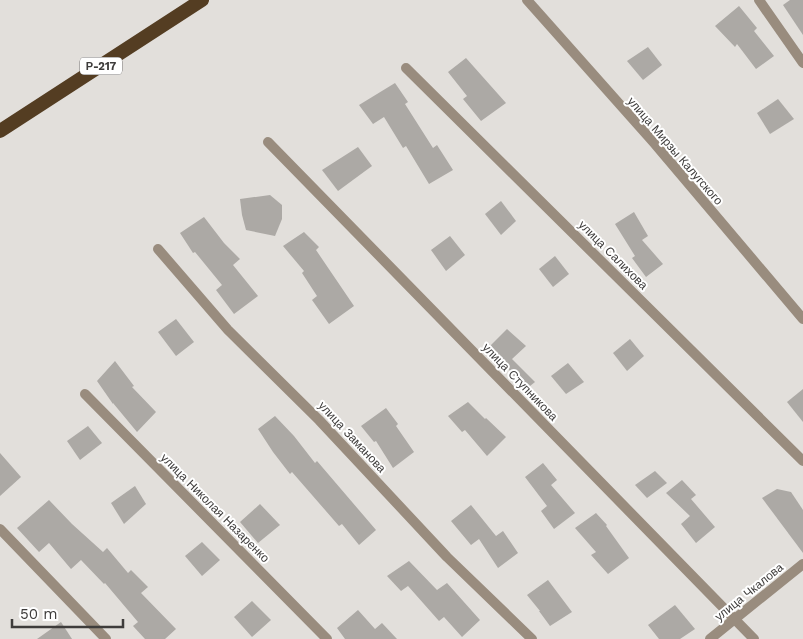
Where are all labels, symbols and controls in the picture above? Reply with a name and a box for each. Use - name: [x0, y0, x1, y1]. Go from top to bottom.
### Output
- road number: Р-217: [80, 58, 122, 74]
- street label: улица Мирзы Калугского: [624, 94, 726, 208]
- street label: улица Салихова: [576, 218, 651, 293]
- street label: улица Ступникова: [479, 340, 561, 424]
- street label: улица Заманова: [315, 399, 389, 476]
- street label: улица Николая Назаренко: [158, 451, 272, 565]
- street label: улица Чкалова: [712, 560, 786, 624]
- scale bar: [12, 596, 124, 628]
- text: 50 m: [20, 605, 57, 623]

